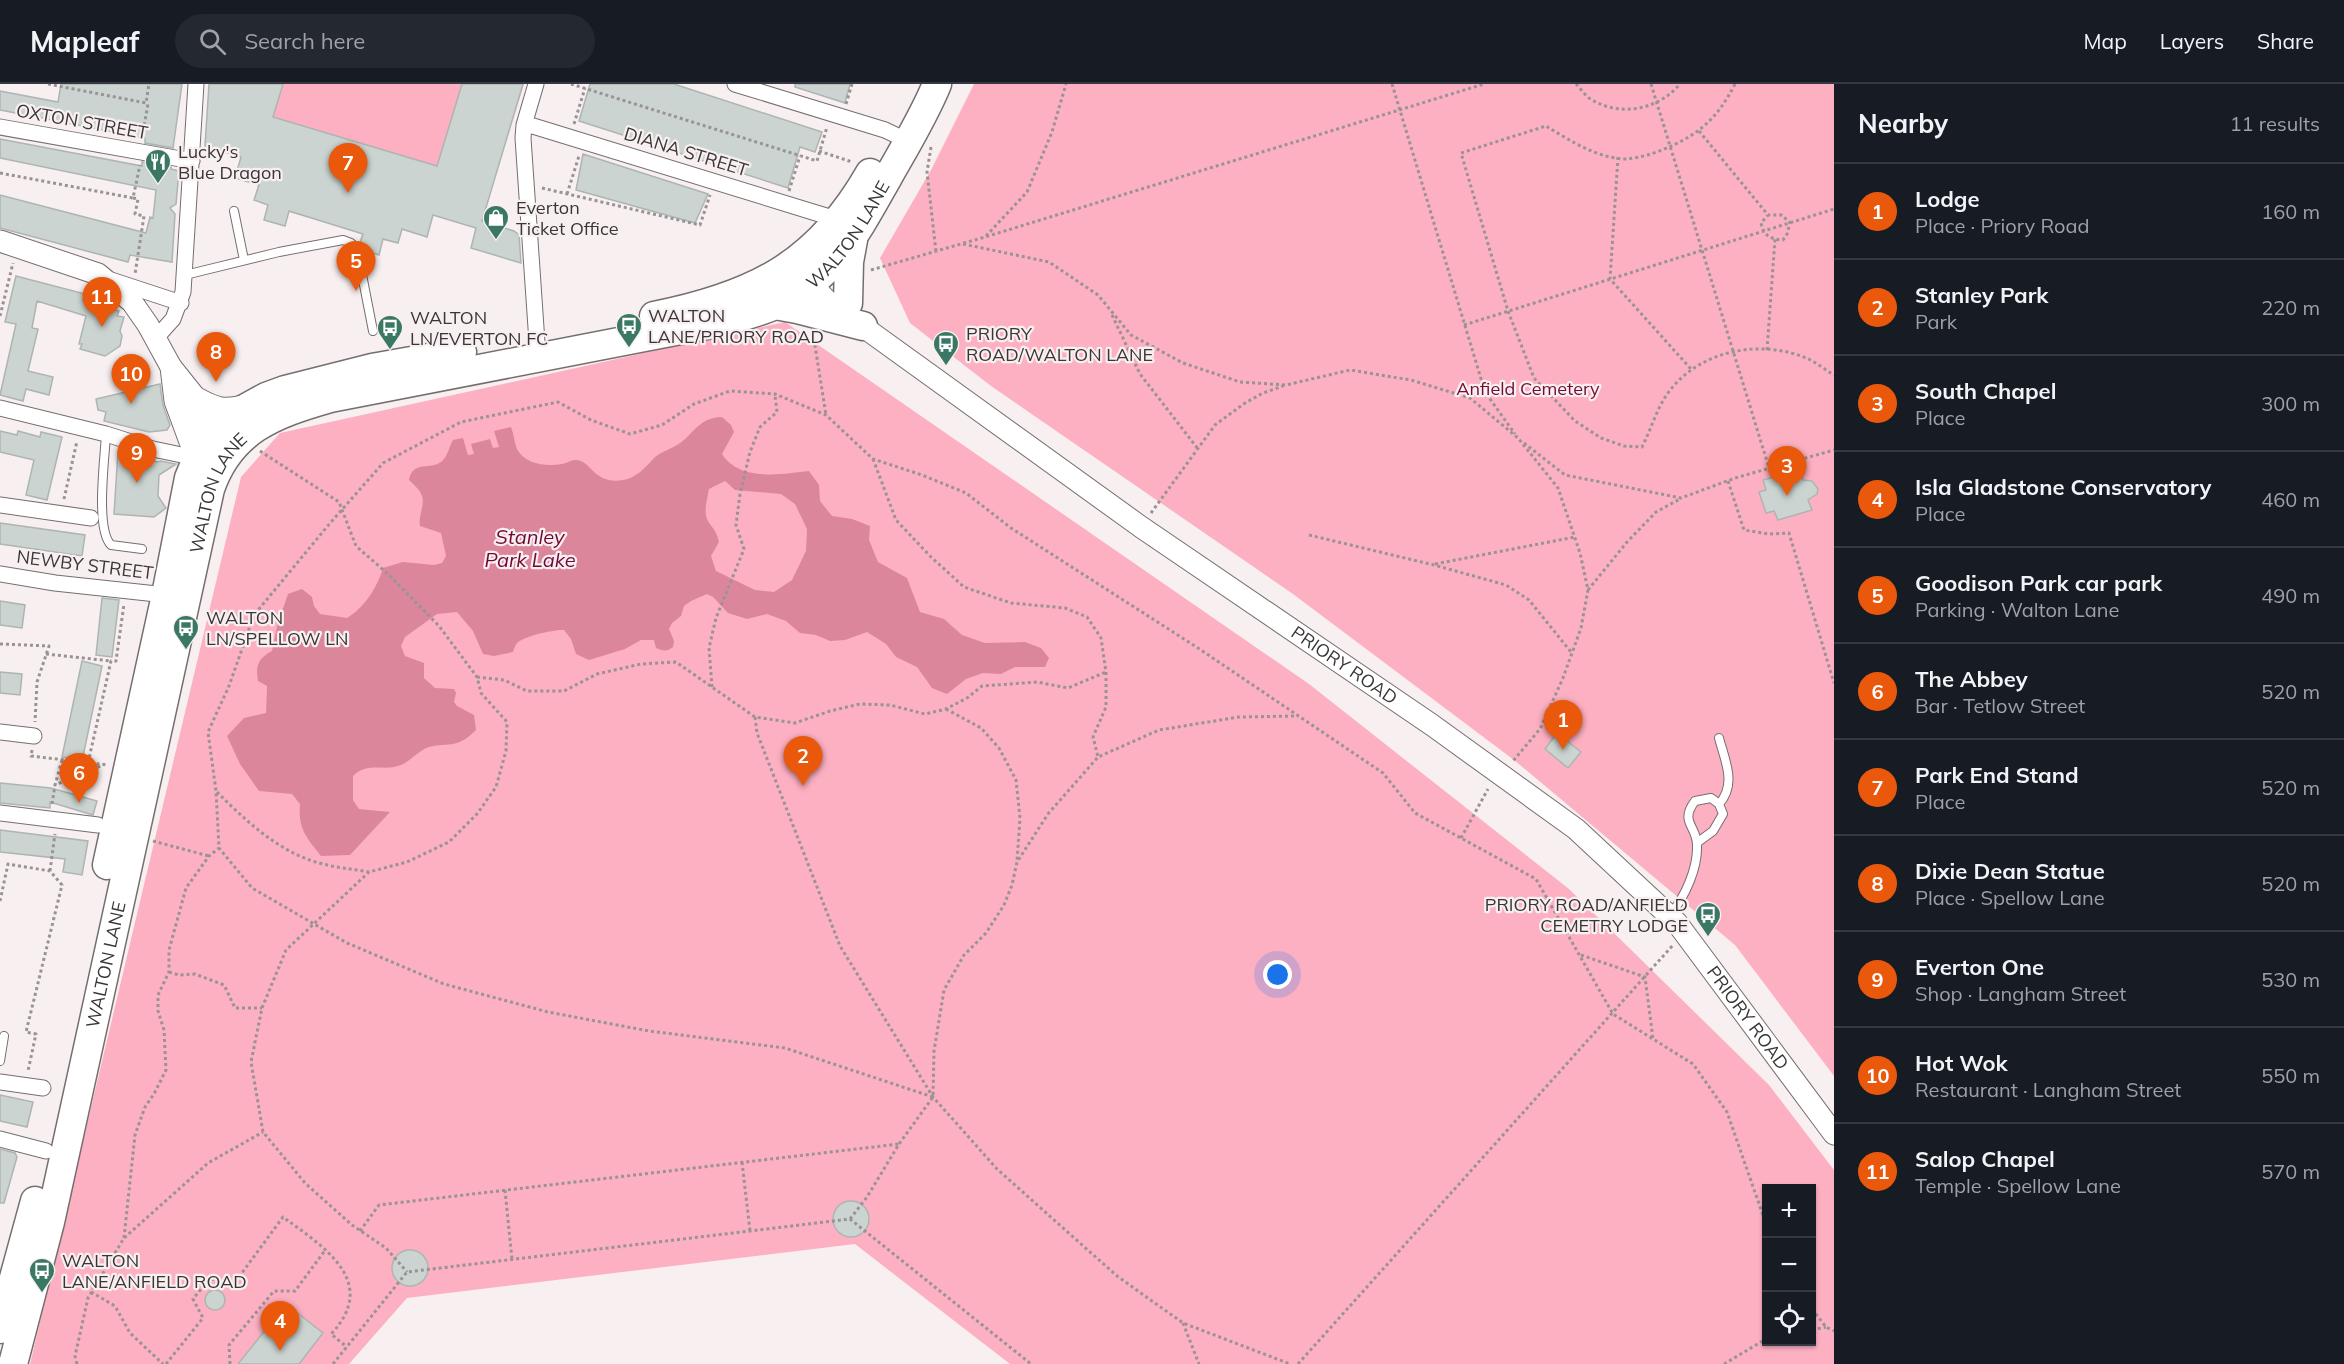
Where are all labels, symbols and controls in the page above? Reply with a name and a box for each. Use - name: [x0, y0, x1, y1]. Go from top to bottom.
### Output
- search box: [175, 14, 595, 68]
- text: Mapleaf: [30, 24, 139, 59]
- icon: search: [196, 25, 229, 58]
- text: Search here: [244, 27, 365, 55]
- text: Map: [2084, 28, 2127, 54]
- text: Layers: [2160, 28, 2224, 54]
- text: Share: [2257, 28, 2314, 54]
- street label: OXTON STREET: [14, 99, 150, 144]
- text: Nearby: [1858, 107, 1948, 140]
- text: 11 results: [2230, 111, 2320, 136]
- street label: DIANA STREET: [621, 122, 751, 181]
- place label: Lucky's Blue Dragon: [178, 140, 282, 184]
- pin: 7: [328, 144, 368, 193]
- restaurant icon: Lucky's Blue Dragon: [143, 147, 173, 185]
- street label: WALTON LANE: [801, 177, 894, 293]
- text: Lodge: [1915, 185, 1980, 213]
- place label: Everton Ticket Office: [516, 196, 618, 240]
- text: 1: [1872, 199, 1884, 224]
- text: 160 m: [2261, 199, 2320, 224]
- shop icon: Everton Ticket Office: [481, 203, 511, 241]
- text: Place · Priory Road: [1915, 213, 2089, 238]
- pin: 5: [336, 242, 376, 291]
- pin: 11: [82, 278, 122, 327]
- text: Stanley Park: [1915, 281, 2049, 309]
- text: 2: [1872, 295, 1884, 320]
- text: 220 m: [2261, 295, 2320, 320]
- place label: WALTON LANE/PRIORY ROAD: [648, 304, 824, 348]
- place label: WALTON LN/EVERTON FC: [410, 306, 548, 350]
- text: Park: [1915, 309, 1957, 334]
- bus stop icon: WALTON LANE/PRIORY ROAD: [614, 311, 644, 349]
- bus stop icon: WALTON LN/EVERTON FC: [375, 313, 405, 351]
- place label: PRIORY ROAD/WALTON LANE: [966, 322, 1153, 366]
- bus stop icon: PRIORY ROAD/WALTON LANE: [931, 329, 961, 367]
- pin: 8: [196, 332, 236, 382]
- pin: 10: [112, 354, 150, 404]
- park label: Anfield Cemetery: [1456, 377, 1600, 400]
- text: South Chapel: [1915, 377, 2056, 405]
- text: 3: [1872, 391, 1884, 416]
- text: 300 m: [2261, 391, 2320, 416]
- text: Place: [1915, 405, 1965, 430]
- street label: WALTON LANE: [184, 428, 252, 555]
- pin: 9: [118, 434, 156, 483]
- pin: 3: [1768, 446, 1806, 496]
- text: Isla Gladstone Conservatory: [1915, 473, 2211, 501]
- text: 4: [1872, 487, 1884, 512]
- text: 460 m: [2261, 487, 2320, 512]
- text: Place: [1915, 501, 1965, 526]
- water label: Stanley Park Lake: [484, 524, 576, 572]
- street label: NEWBY STREET: [15, 545, 155, 584]
- text: Goodison Park car park: [1915, 569, 2162, 597]
- text: 5: [1872, 583, 1884, 608]
- text: 490 m: [2261, 583, 2320, 608]
- text: Parking · Walton Lane: [1915, 597, 2119, 622]
- place label: WALTON LN/SPELLOW LN: [206, 606, 348, 650]
- bus stop icon: WALTON LN/SPELLOW LN: [171, 613, 201, 651]
- street label: PRIORY ROAD: [1287, 621, 1402, 709]
- text: The Abbey: [1915, 665, 2028, 693]
- text: 6: [1872, 679, 1884, 704]
- text: 520 m: [2261, 679, 2320, 704]
- text: Bar · Tetlow Street: [1915, 693, 2085, 718]
- pin: 1: [1544, 700, 1582, 750]
- pin: 2: [784, 736, 822, 786]
- pin: 6: [60, 754, 98, 803]
- text: Park End Stand: [1915, 761, 2079, 789]
- text: 7: [1872, 775, 1884, 800]
- text: 520 m: [2261, 775, 2320, 800]
- text: Place: [1915, 789, 1965, 814]
- text: Dixie Dean Statue: [1915, 857, 2105, 885]
- text: 8: [1872, 871, 1884, 896]
- text: 520 m: [2261, 871, 2320, 896]
- text: Place · Spellow Lane: [1915, 885, 2105, 910]
- place label: PRIORY ROAD/ANFIELD CEMETRY LODGE: [1485, 893, 1688, 937]
- street label: WALTON LANE: [81, 899, 131, 1030]
- bus stop icon: PRIORY ROAD/ANFIELD CEMETRY LODGE: [1693, 900, 1723, 938]
- text: Everton One: [1915, 953, 2044, 981]
- your location: [1263, 960, 1292, 989]
- street label: PRIORY ROAD: [1702, 961, 1794, 1074]
- text: 9: [1872, 967, 1884, 992]
- text: 530 m: [2261, 967, 2320, 992]
- text: Shop · Langham Street: [1915, 981, 2126, 1006]
- text: Hot Wok: [1915, 1049, 2008, 1077]
- text: 10: [1866, 1063, 1890, 1088]
- text: 550 m: [2261, 1063, 2320, 1088]
- text: Restaurant · Langham Street: [1915, 1077, 2181, 1102]
- text: Salop Chapel: [1915, 1145, 2055, 1173]
- text: 11: [1866, 1159, 1890, 1184]
- text: 570 m: [2261, 1159, 2320, 1184]
- text: Temple · Spellow Lane: [1915, 1173, 2121, 1198]
- map controls: [1762, 1184, 1816, 1346]
- button: +: [1762, 1184, 1816, 1238]
- button: −: [1762, 1238, 1816, 1292]
- place label: WALTON LANE/ANFIELD ROAD: [62, 1249, 247, 1293]
- bus stop icon: WALTON LANE/ANFIELD ROAD: [27, 1256, 57, 1294]
- button: locate: [1762, 1292, 1816, 1346]
- pin: 4: [260, 1302, 300, 1351]

